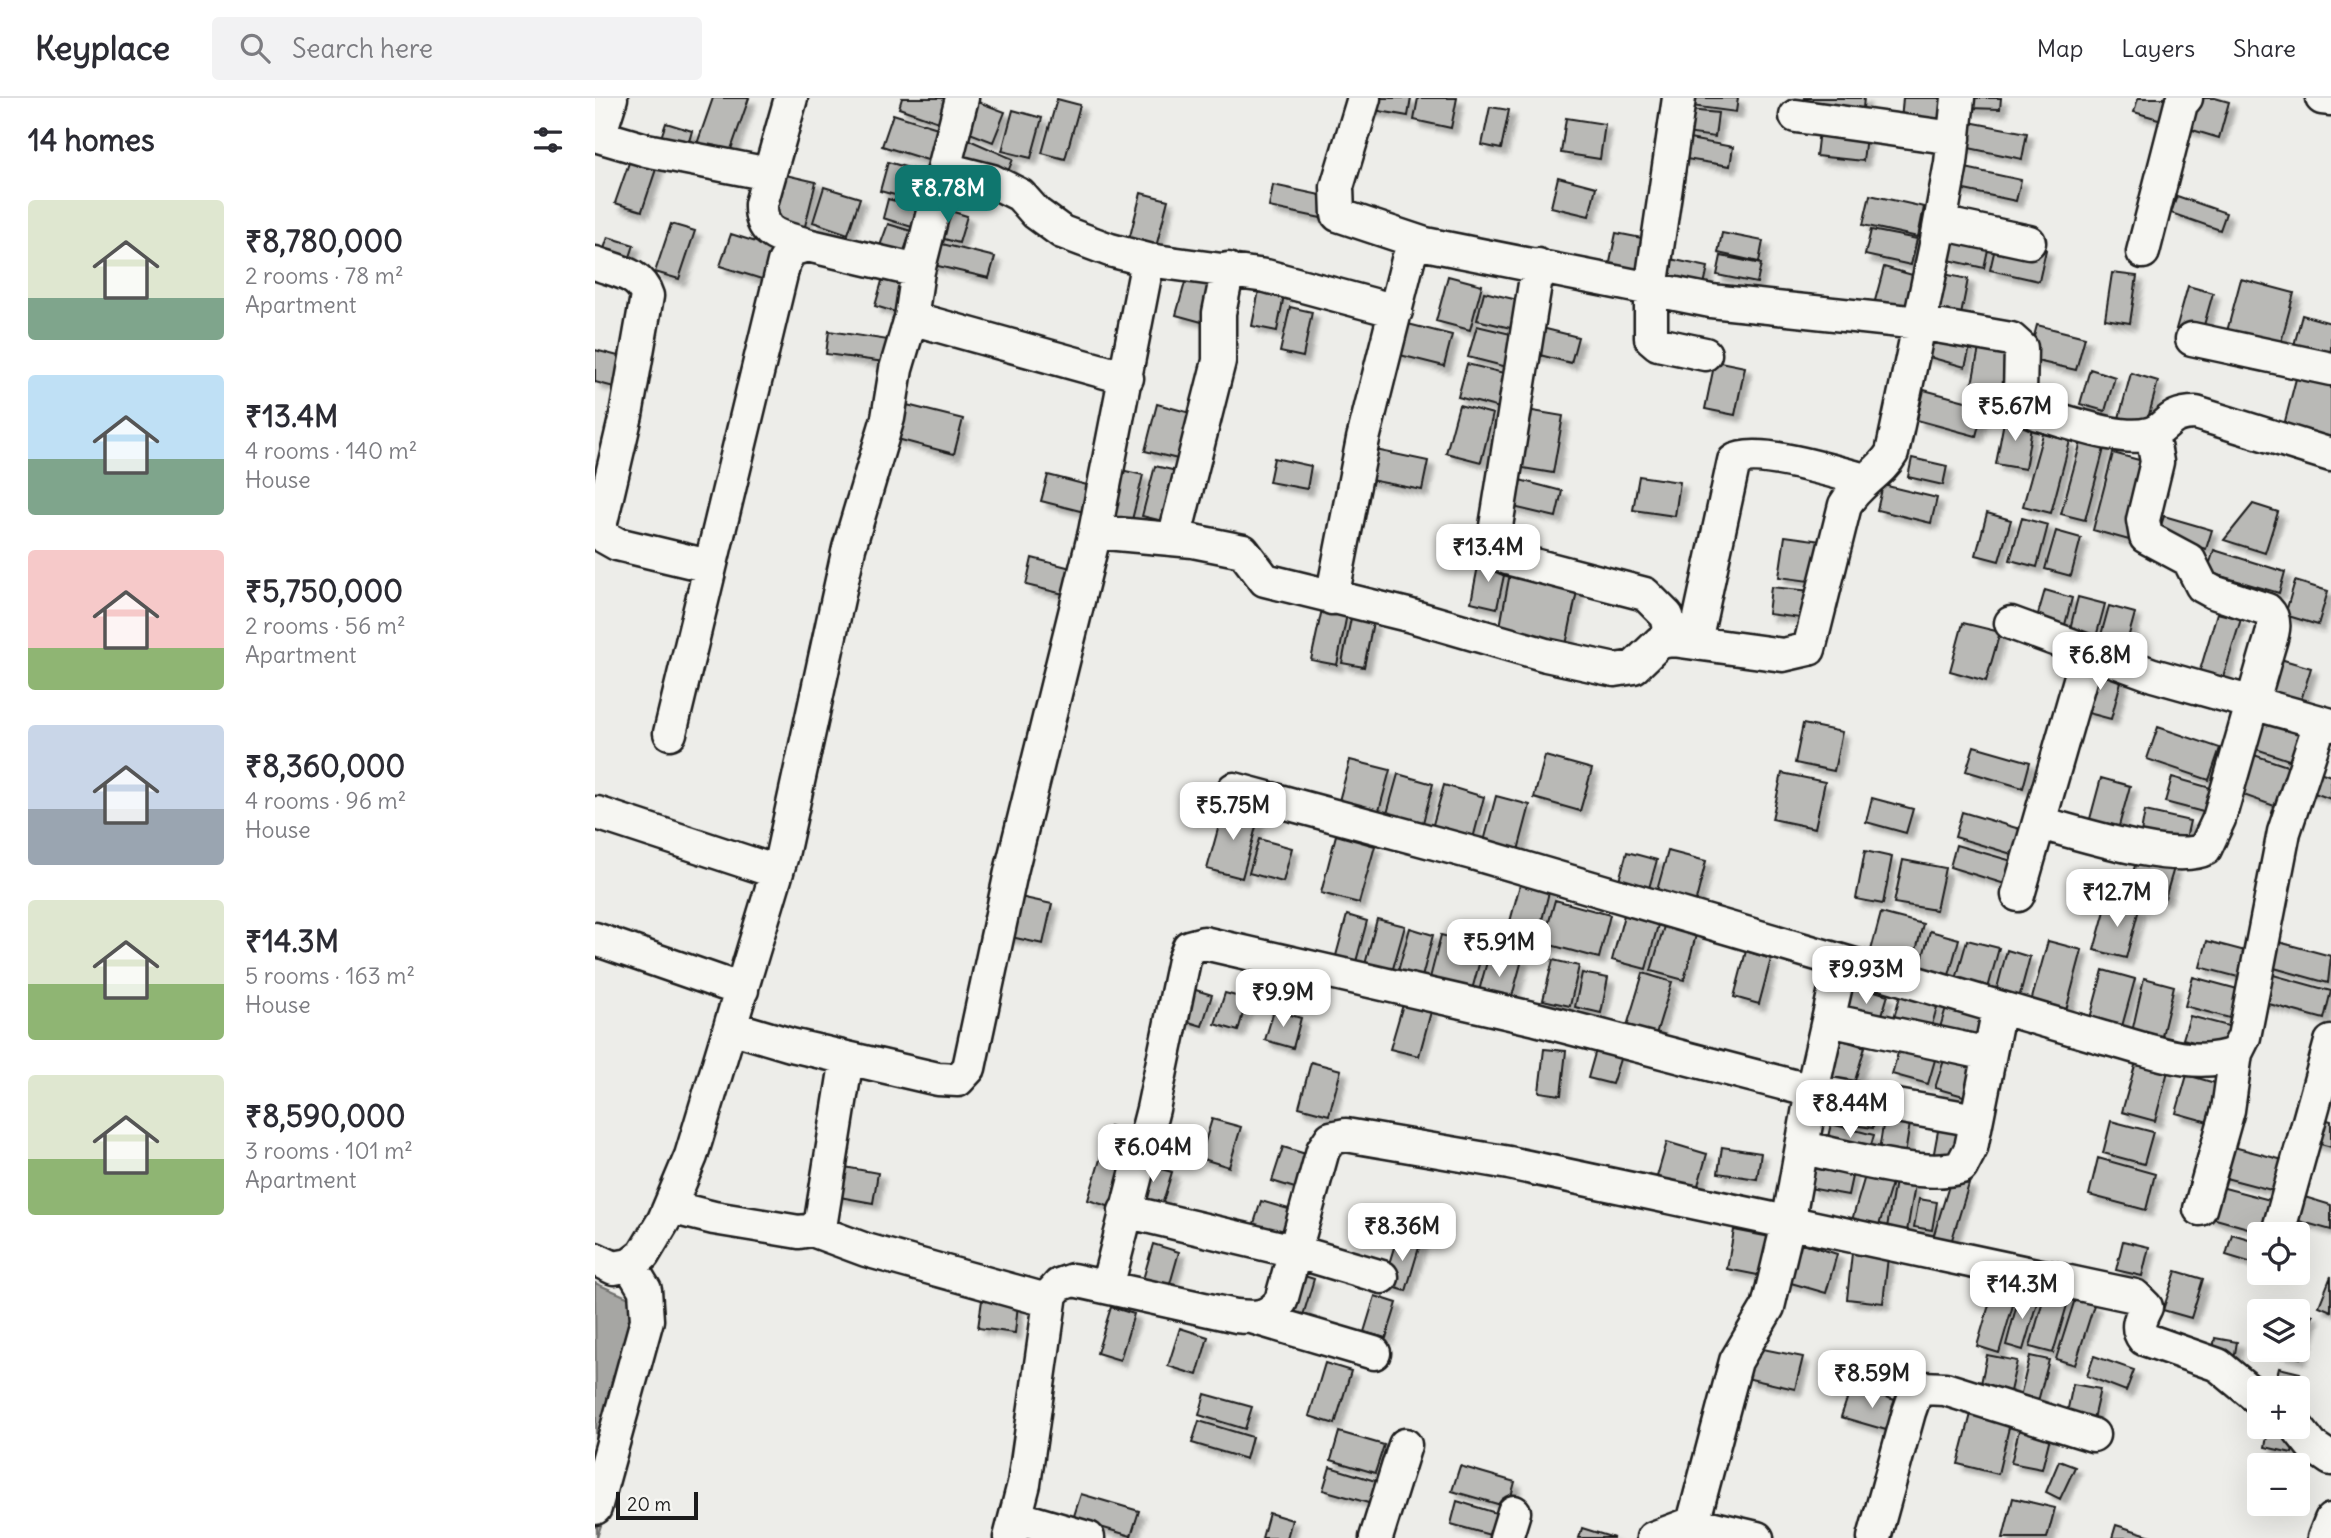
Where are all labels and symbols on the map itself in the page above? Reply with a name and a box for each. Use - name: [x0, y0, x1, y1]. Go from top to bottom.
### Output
- pin: ₹8.78M: [891, 166, 1005, 225]
- pin: ₹5.67M: [1958, 384, 2072, 443]
- pin: ₹13.4M: [1431, 524, 1545, 584]
- pin: ₹6.8M: [2051, 632, 2149, 692]
- pin: ₹5.75M: [1176, 782, 1290, 842]
- pin: ₹12.7M: [2060, 870, 2174, 929]
- pin: ₹5.91M: [1442, 920, 1556, 979]
- pin: ₹9.93M: [1809, 946, 1923, 1006]
- pin: ₹9.9M: [1234, 970, 1332, 1029]
- pin: ₹8.44M: [1793, 1080, 1907, 1140]
- pin: ₹6.04M: [1096, 1124, 1210, 1184]
- pin: ₹8.36M: [1345, 1204, 1459, 1263]
- pin: ₹14.3M: [1965, 1262, 2079, 1321]
- pin: ₹8.59M: [1815, 1350, 1929, 1410]
- scale bar: [616, 1489, 698, 1521]

